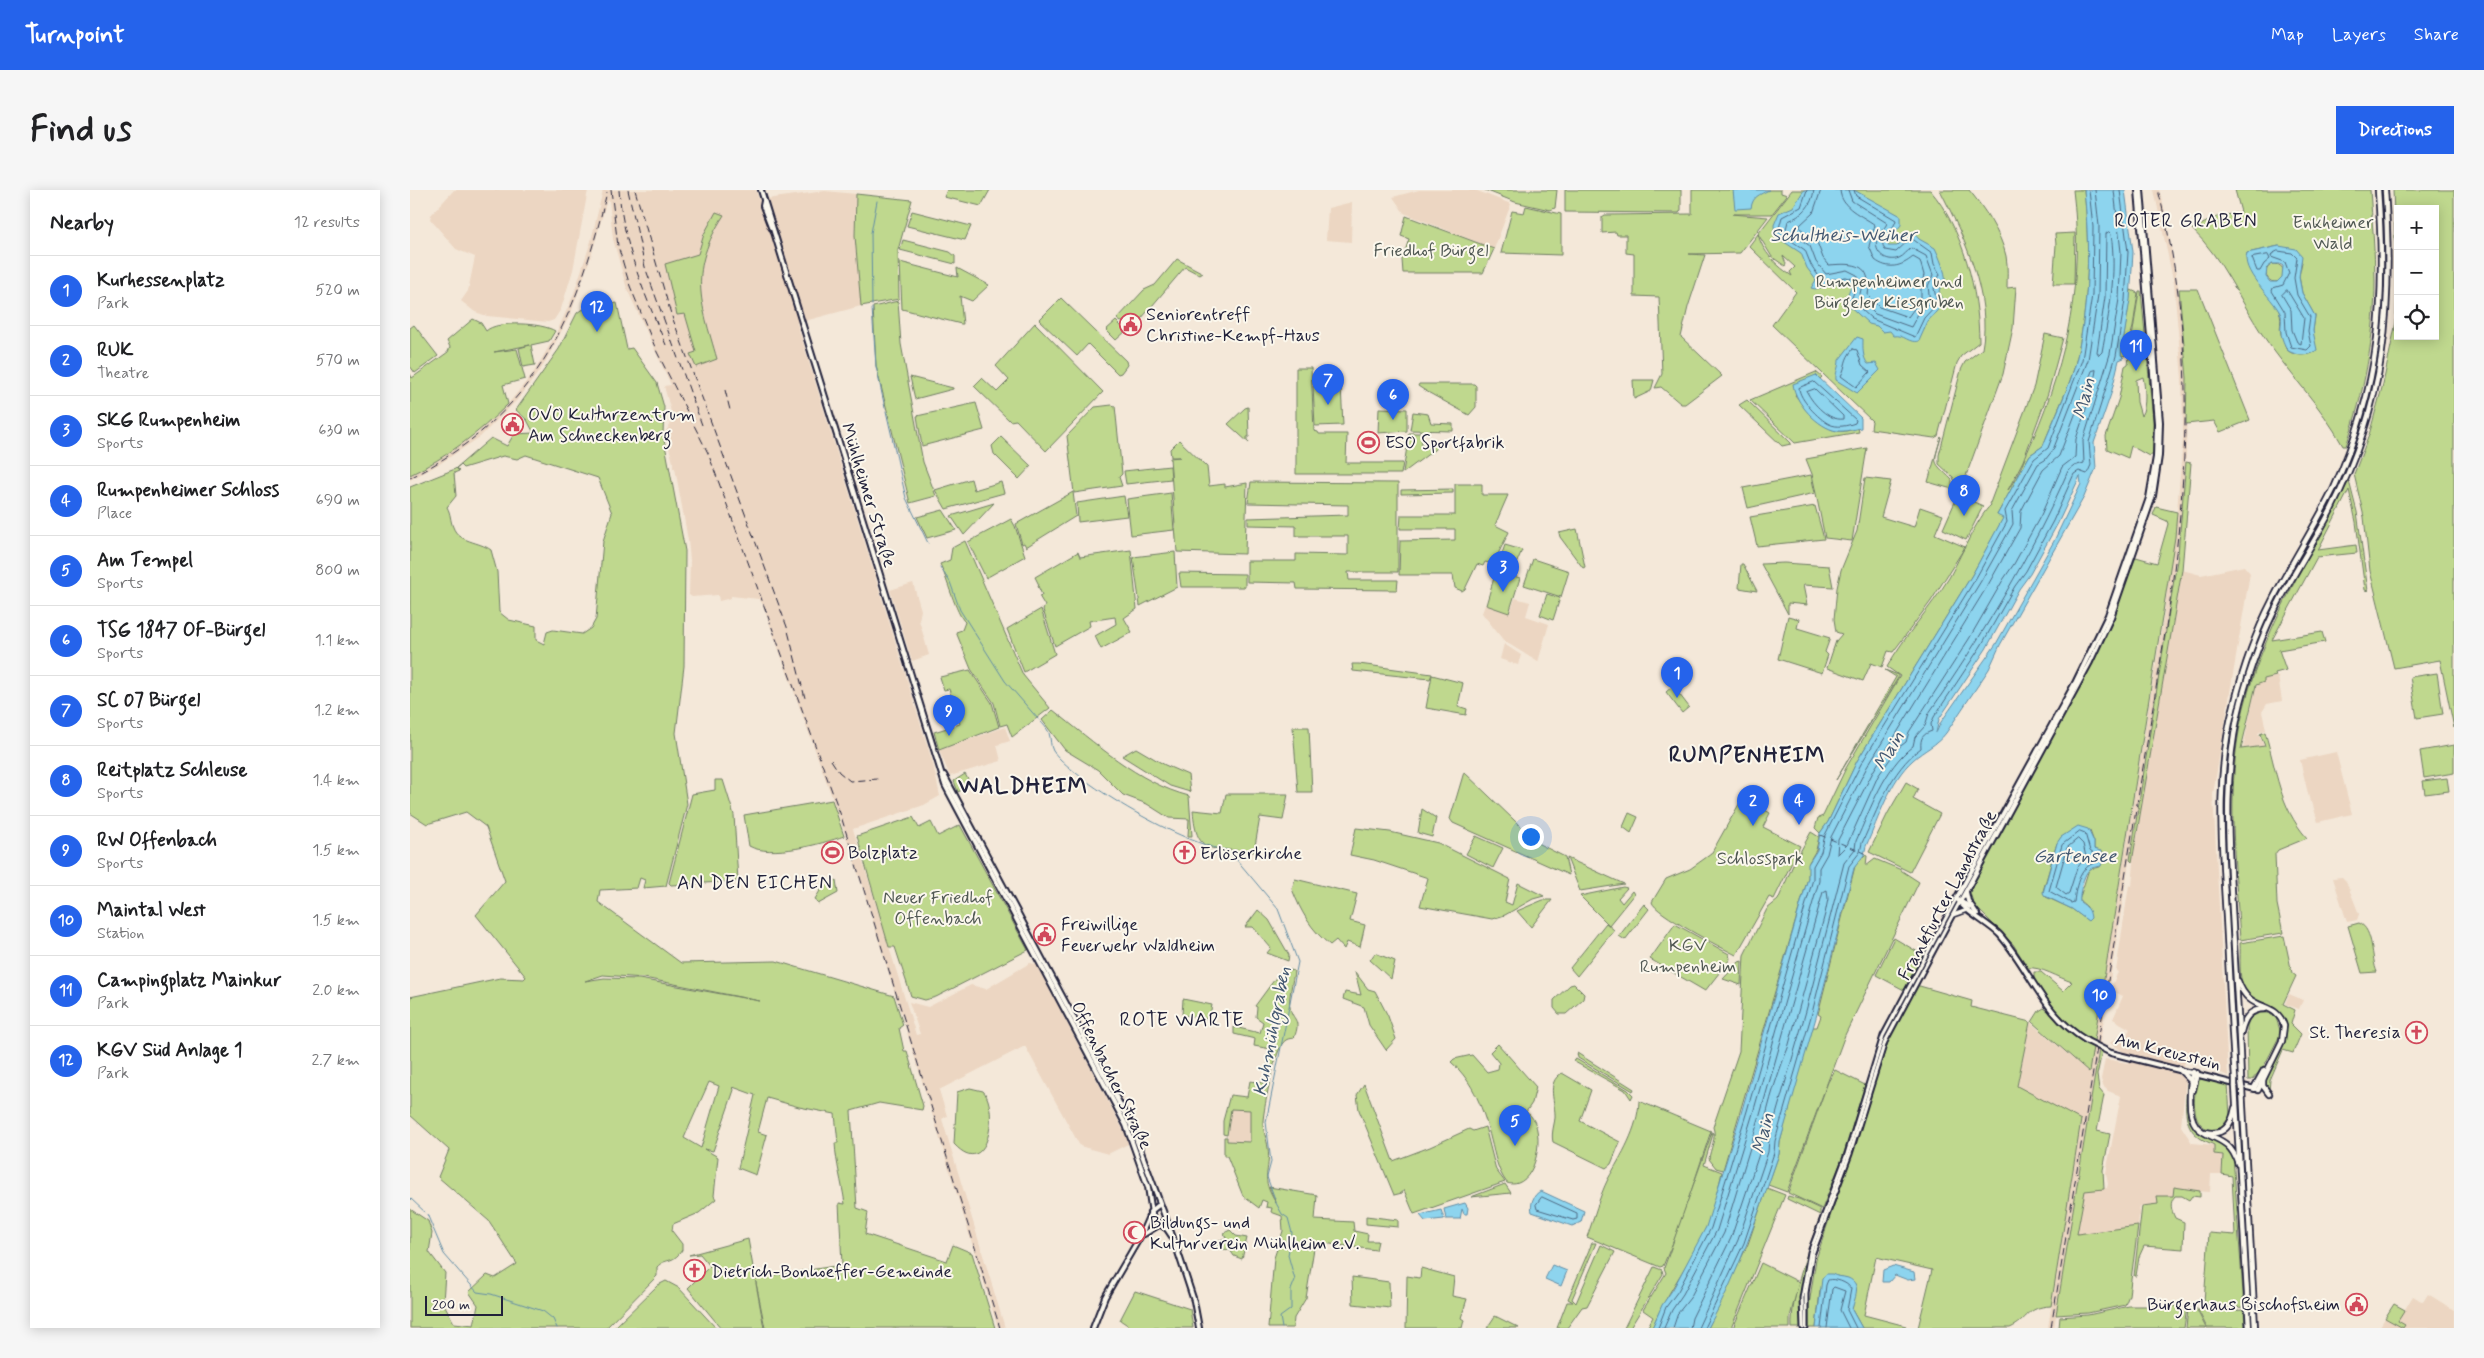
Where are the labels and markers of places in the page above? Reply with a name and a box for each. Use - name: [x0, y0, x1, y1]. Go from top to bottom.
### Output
- pin: 12: [581, 291, 613, 332]
- place label: Seniorentreff Christine-Kempf-Haus: [1146, 303, 1320, 348]
- public building icon: Seniorentreff Christine-Kempf-Haus: [1118, 312, 1142, 336]
- pin: 11: [2120, 330, 2152, 371]
- pin: 7: [1312, 364, 1344, 405]
- pin: 6: [1377, 379, 1409, 420]
- place label: OVO Kulturzentrum Am Schneckenberg: [528, 403, 695, 450]
- public building icon: OVO Kulturzentrum Am Schneckenberg: [500, 412, 524, 436]
- sports icon: ESO Sportfabrik: [1357, 430, 1381, 454]
- place label: ESO Sportfabrik: [1385, 431, 1504, 455]
- pin: 8: [1948, 475, 1980, 516]
- pin: 3: [1487, 551, 1519, 592]
- pin: 1: [1661, 657, 1693, 698]
- pin: 9: [933, 695, 965, 736]
- pin: 4: [1783, 784, 1815, 825]
- pin: 2: [1737, 785, 1769, 826]
- sports icon: Bolzplatz: [820, 840, 844, 864]
- place label: Bolzplatz: [848, 841, 918, 865]
- church icon: Erlöserkirche: [1172, 841, 1196, 865]
- place label: Erlöserkirche: [1200, 842, 1302, 866]
- place label: Freiwillige Feuerwehr Waldheim: [1061, 913, 1215, 958]
- public building icon: Freiwillige Feuerwehr Waldheim: [1033, 922, 1057, 946]
- pin: 10: [2084, 979, 2116, 1020]
- church icon: St. Theresia: [2405, 1020, 2429, 1044]
- place label: St. Theresia: [2309, 1021, 2401, 1045]
- pin: 5: [1499, 1105, 1531, 1146]
- place label: Bildungs- und Kulturverein Mühlheim e.V.: [1150, 1211, 1359, 1256]
- mosque icon: Bildungs- und Kulturverein Mühlheim e.V.: [1122, 1220, 1146, 1244]
- church icon: Dietrich-Bonhoeffer-Gemeinde: [683, 1259, 707, 1283]
- place label: Dietrich-Bonhoeffer-Gemeinde: [711, 1260, 952, 1284]
- public building icon: Bürgerhaus Bischofsheim: [2344, 1292, 2368, 1316]
- place label: Bürgerhaus Bischofsheim: [2147, 1293, 2340, 1319]

